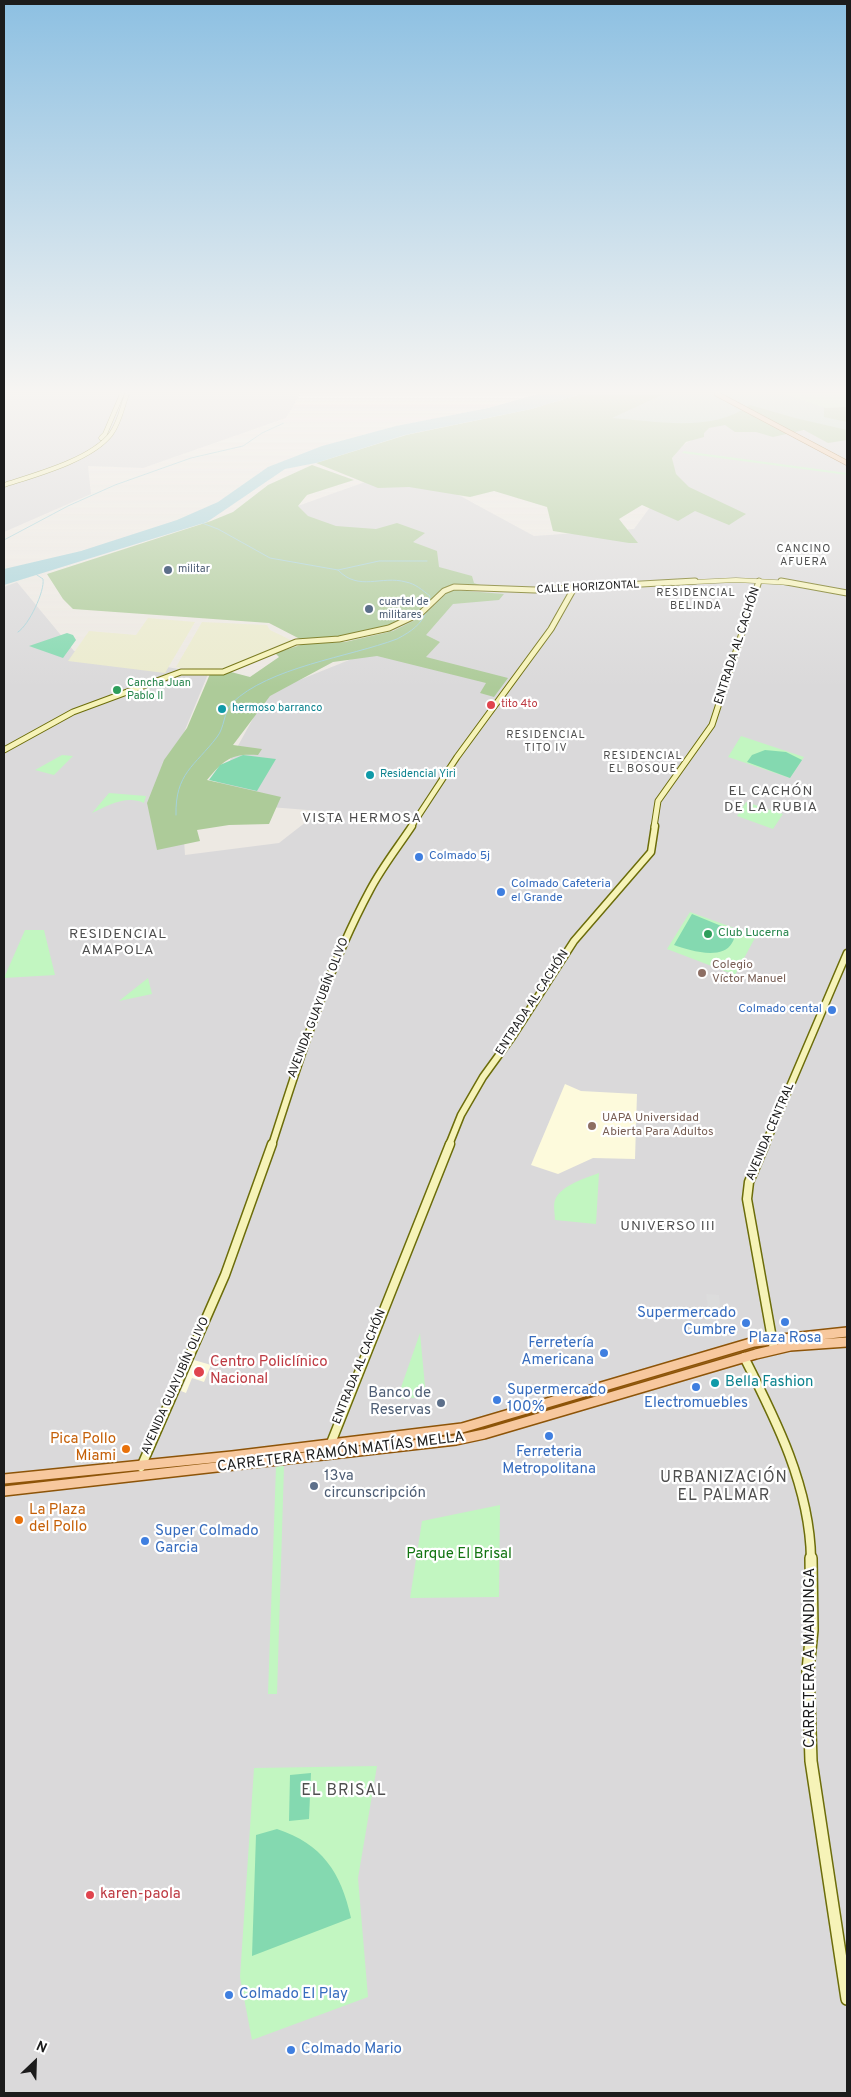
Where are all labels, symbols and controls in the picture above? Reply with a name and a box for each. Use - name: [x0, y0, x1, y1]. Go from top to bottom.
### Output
- district label: CANCINO AFUERA: [776, 543, 832, 569]
- place label: militar: [178, 563, 210, 577]
- marker: militar: [162, 564, 174, 576]
- street label: CALLE HORIZONTAL: [536, 579, 640, 597]
- street label: ENTRADA AL CACHÓN: [712, 586, 764, 706]
- district label: RESIDENCIAL BELINDA: [655, 587, 737, 613]
- place label: cuartel de militares: [379, 596, 429, 622]
- marker: cuartel de militares: [363, 603, 375, 615]
- place label: Cancha Juan Pablo II: [127, 677, 191, 703]
- marker: Cancha Juan Pablo II: [111, 684, 123, 696]
- place label: tito 4to: [501, 698, 538, 712]
- marker: tito 4to: [485, 699, 497, 711]
- place label: hermoso barranco: [232, 702, 322, 716]
- marker: hermoso barranco: [216, 703, 228, 715]
- district label: RESIDENCIAL TITO IV: [505, 729, 587, 755]
- district label: RESIDENCIAL EL BOSQUE: [602, 750, 684, 776]
- place label: Residencial Yiri: [380, 768, 456, 782]
- marker: Residencial Yiri: [364, 769, 376, 781]
- district label: EL CACHÓN DE LA RUBIA: [723, 784, 819, 816]
- district label: VISTA HERMOSA: [300, 811, 424, 827]
- place label: Colmado 5j: [429, 850, 490, 864]
- marker: Colmado 5j: [413, 851, 425, 863]
- place label: Colmado Cafeteria el Grande: [511, 878, 611, 906]
- marker: Colmado Cafeteria el Grande: [495, 886, 507, 898]
- district label: RESIDENCIAL AMAPOLA: [68, 927, 168, 960]
- place label: Club Lucerna: [718, 927, 789, 941]
- marker: Club Lucerna: [702, 928, 714, 940]
- street label: AVENIDA GUAYUBÍN OLIVO: [286, 936, 352, 1080]
- street label: ENTRADA AL CACHÓN: [494, 948, 572, 1058]
- place label: Colegio Víctor Manuel: [712, 959, 786, 987]
- marker: Colegio Víctor Manuel: [696, 967, 708, 979]
- place label: Colmado cental: [738, 1003, 822, 1017]
- marker: Colmado cental: [826, 1004, 838, 1016]
- street label: AVENIDA CENTRAL: [744, 1081, 798, 1183]
- place label: UAPA Universidad Abierta Para Adultos: [602, 1112, 714, 1140]
- marker: UAPA Universidad Abierta Para Adultos: [586, 1120, 598, 1132]
- district label: UNIVERSO III: [619, 1219, 717, 1235]
- place label: Supermercado Cumbre: [637, 1305, 736, 1340]
- street label: ENTRADA AL CACHÓN: [330, 1307, 390, 1427]
- street label: AVENIDA GUAYUBÍN OLIVO: [139, 1315, 213, 1457]
- marker: Plaza Rosa: [779, 1316, 791, 1328]
- marker: Supermercado Cumbre: [740, 1317, 752, 1329]
- place label: Plaza Rosa: [749, 1330, 821, 1348]
- place label: Ferretería Americana: [521, 1335, 594, 1370]
- marker: Ferretería Americana: [598, 1347, 610, 1359]
- place label: Centro Policlínico Nacional: [210, 1354, 328, 1389]
- marker: Centro Policlínico Nacional: [192, 1365, 206, 1379]
- place label: Bella Fashion: [725, 1374, 813, 1392]
- marker: Bella Fashion: [709, 1377, 721, 1389]
- marker: Electromuebles: [690, 1381, 702, 1393]
- place label: Supermercado 100%: [507, 1382, 606, 1417]
- place label: Banco de Reservas: [368, 1385, 431, 1420]
- marker: Supermercado 100%: [491, 1394, 503, 1406]
- place label: Electromuebles: [644, 1395, 748, 1413]
- marker: Banco de Reservas: [435, 1397, 447, 1409]
- street label: CARRETERA RAMÓN MATÍAS MELLA: [216, 1429, 466, 1477]
- marker: Ferreteria Metropolitana: [543, 1430, 555, 1442]
- place label: Pica Pollo Miami: [50, 1431, 116, 1466]
- marker: Pica Pollo Miami: [120, 1443, 132, 1455]
- place label: Ferreteria Metropolitana: [502, 1444, 596, 1479]
- place label: 13va circunscripción: [324, 1468, 426, 1503]
- district label: URBANIZACIÓN EL PALMAR: [659, 1469, 789, 1507]
- marker: 13va circunscripción: [308, 1480, 320, 1492]
- place label: La Plaza del Pollo: [29, 1502, 87, 1537]
- marker: La Plaza del Pollo: [13, 1514, 25, 1526]
- place label: Super Colmado Garcia: [155, 1523, 259, 1558]
- marker: Super Colmado Garcia: [139, 1535, 151, 1547]
- park label: Parque El Brisal: [406, 1546, 512, 1564]
- street label: CARRETERA A MANDINGA: [802, 1568, 820, 1748]
- district label: EL BRISAL: [300, 1782, 388, 1802]
- place label: karen-paola: [100, 1886, 181, 1904]
- marker: karen-paola: [84, 1889, 96, 1901]
- place label: Colmado El Play: [239, 1986, 348, 2004]
- marker: Colmado El Play: [223, 1989, 235, 2001]
- north arrow: [10, 2037, 60, 2087]
- text: N: [33, 2038, 49, 2058]
- place label: Colmado Mario: [301, 2041, 402, 2059]
- marker: Colmado Mario: [285, 2044, 297, 2056]

